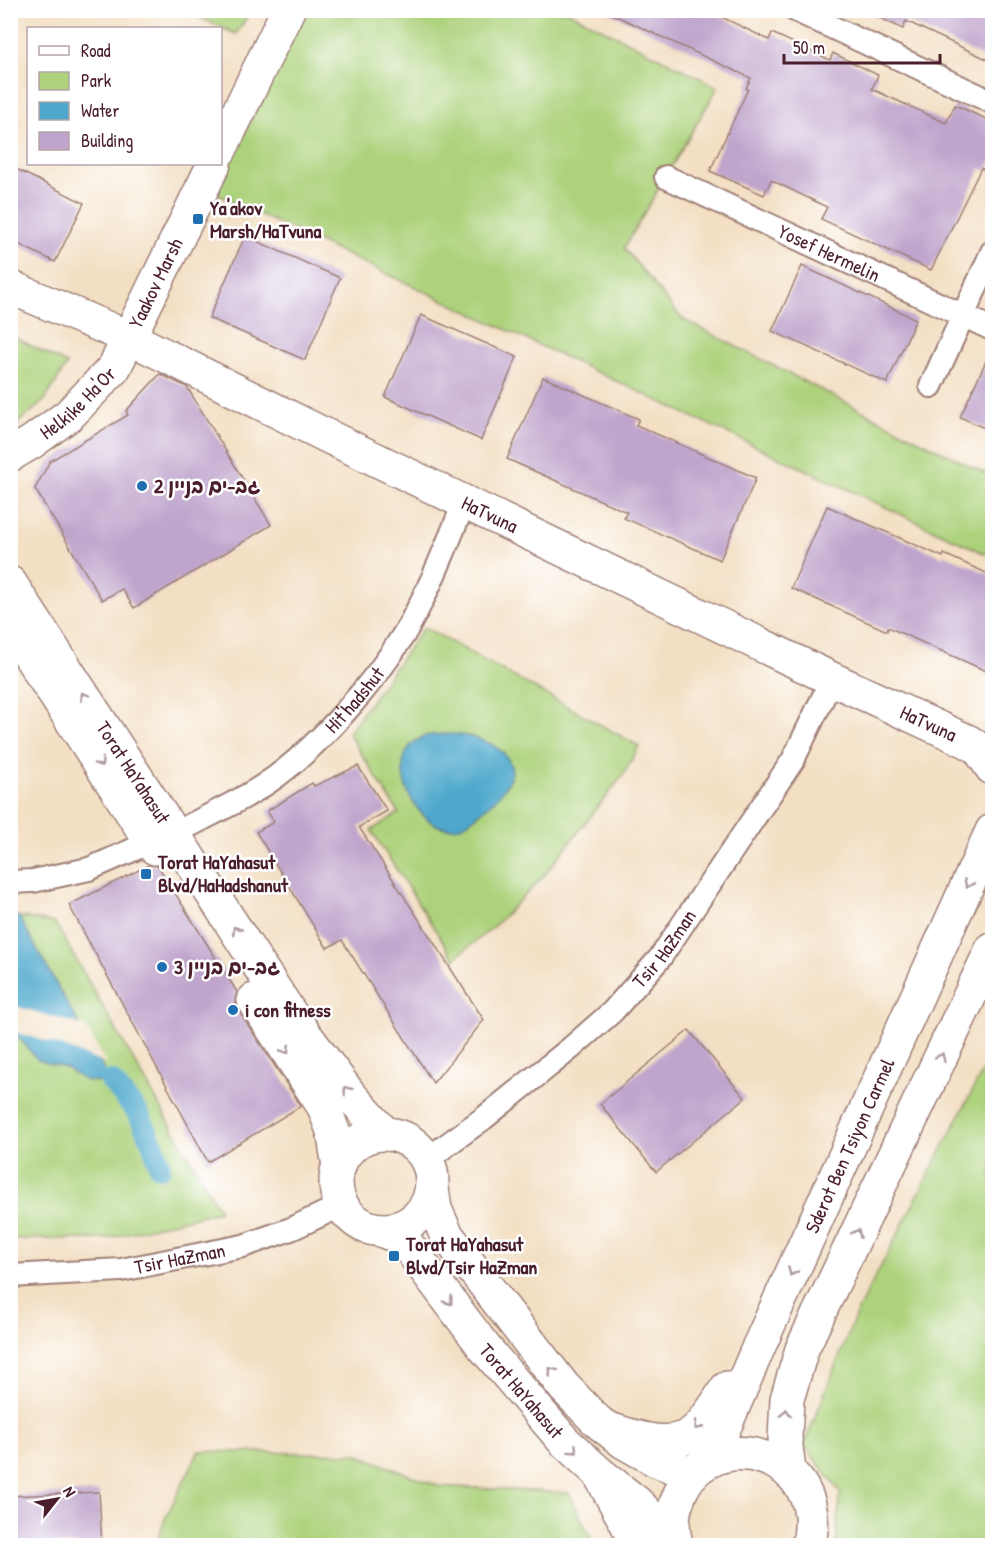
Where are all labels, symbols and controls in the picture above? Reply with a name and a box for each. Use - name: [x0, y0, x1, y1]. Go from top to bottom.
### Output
- legend: [27, 27, 222, 165]
- scale bar: [784, 27, 940, 65]
- text: 50 m: [793, 35, 825, 60]
- text: Road: [81, 38, 111, 63]
- text: Park: [81, 68, 112, 93]
- text: Water: [81, 98, 119, 123]
- text: Building: [81, 128, 133, 153]
- place label: Ya'akov Marsh/HaTvuna: [210, 194, 322, 244]
- marker: Ya'akov Marsh/HaTvuna: [191, 212, 205, 226]
- street label: Yosef Hermelin: [774, 217, 885, 288]
- street label: Yaakov Marsh: [122, 233, 189, 332]
- street label: Helkike Ha'Or: [34, 360, 122, 445]
- place label: גב-ים בניין 2: [154, 472, 261, 499]
- marker: גב-ים בניין 2: [135, 479, 149, 493]
- street label: HaTvuna: [457, 489, 523, 539]
- street label: Hit'hadshut: [318, 660, 391, 739]
- one-way arrow: [80, 692, 91, 703]
- street label: HaTvuna: [896, 698, 961, 748]
- street label: Torat HaYahasut: [90, 716, 178, 830]
- one-way arrow: [92, 757, 104, 767]
- place label: Torat HaYahasut Blvd/HaHadshanut: [157, 848, 289, 898]
- marker: Torat HaYahasut Blvd/HaHadshanut: [139, 867, 153, 881]
- one-way arrow: [964, 878, 976, 889]
- street label: Tsir HaZman: [626, 904, 702, 994]
- one-way arrow: [231, 926, 243, 936]
- place label: גב-ים בניין 3: [174, 953, 280, 980]
- marker: גב-ים בניין 3: [155, 960, 169, 974]
- place label: i con fitness: [245, 996, 331, 1023]
- marker: i con fitness: [226, 1003, 240, 1017]
- one-way arrow: [279, 1043, 290, 1054]
- one-way arrow: [934, 1052, 946, 1063]
- street label: Sderot Ben Tsiyon Carmel: [798, 1053, 901, 1237]
- one-way arrow: [343, 1086, 354, 1097]
- one-way arrow: [850, 1228, 862, 1239]
- place label: Torat HaYahasut Blvd/Tsir HaZman: [405, 1230, 537, 1280]
- street label: Tsir HaZman: [132, 1236, 227, 1280]
- marker: Torat HaYahasut Blvd/Tsir HaZman: [387, 1249, 401, 1263]
- one-way arrow: [787, 1266, 799, 1277]
- one-way arrow: [442, 1294, 453, 1305]
- street label: Torat HaYahasut: [473, 1337, 571, 1445]
- one-way arrow: [548, 1366, 559, 1377]
- one-way arrow: [780, 1409, 793, 1418]
- one-way arrow: [694, 1419, 705, 1429]
- one-way arrow: [567, 1443, 578, 1454]
- north arrow: [27, 1469, 87, 1529]
- text: N: [58, 1482, 82, 1501]

